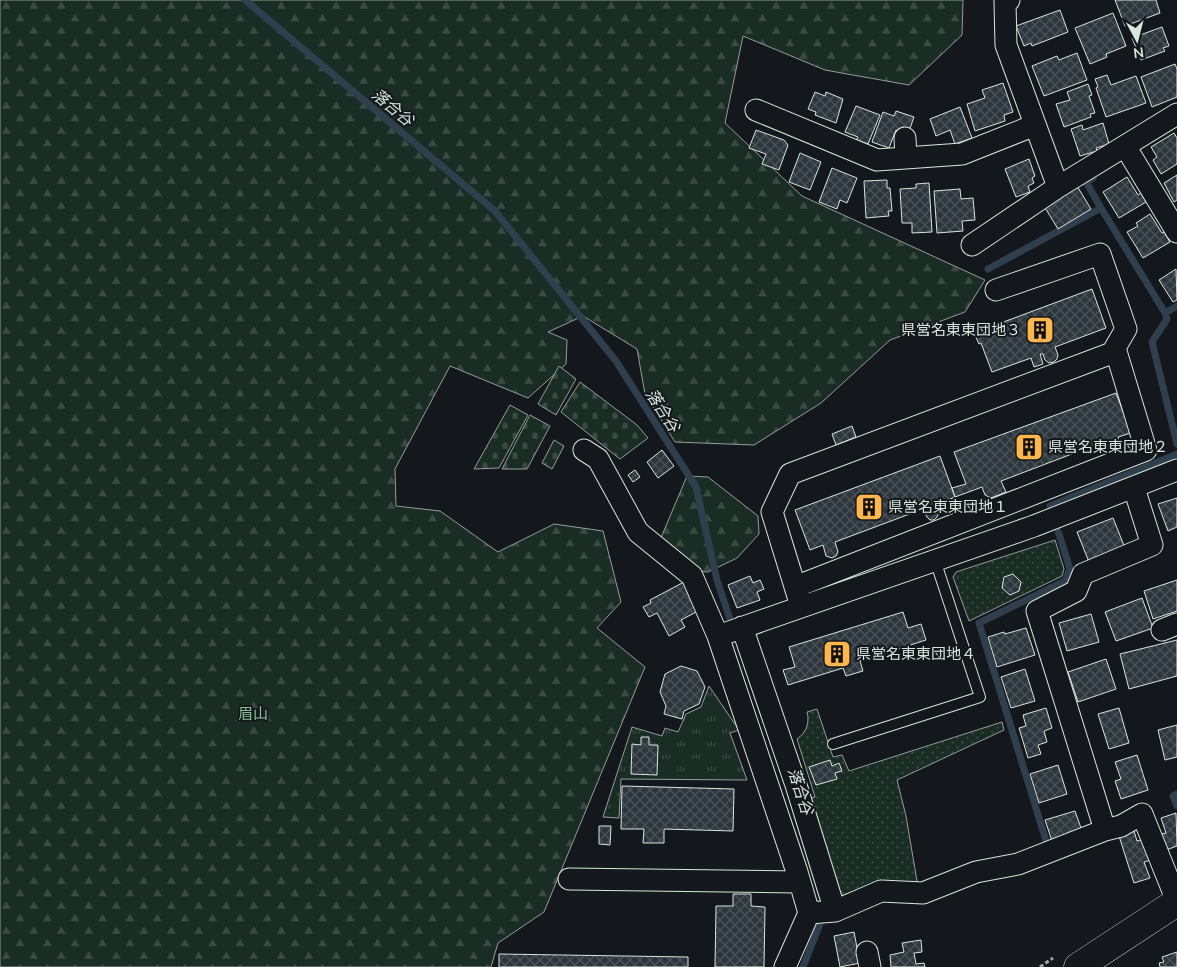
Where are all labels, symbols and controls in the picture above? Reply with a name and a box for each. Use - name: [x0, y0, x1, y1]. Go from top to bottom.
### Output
- north arrow: [1112, 15, 1162, 65]
- text: N: [1132, 43, 1145, 62]
- water label: 落合谷: [368, 84, 419, 131]
- building icon: 県営名東東団地３: [1025, 315, 1055, 345]
- place label: 県営名東東団地３: [901, 320, 1021, 339]
- water label: 落合谷: [642, 384, 686, 437]
- building icon: 県営名東東団地２: [1014, 432, 1044, 462]
- place label: 県営名東東団地２: [1048, 437, 1168, 456]
- building icon: 県営名東東団地１: [854, 492, 884, 522]
- place label: 県営名東東団地１: [888, 497, 1008, 516]
- building icon: 県営名東東団地４: [822, 639, 852, 669]
- place label: 県営名東東団地４: [856, 644, 976, 663]
- park label: 眉山: [238, 704, 268, 723]
- water label: 落合谷: [784, 765, 819, 819]

